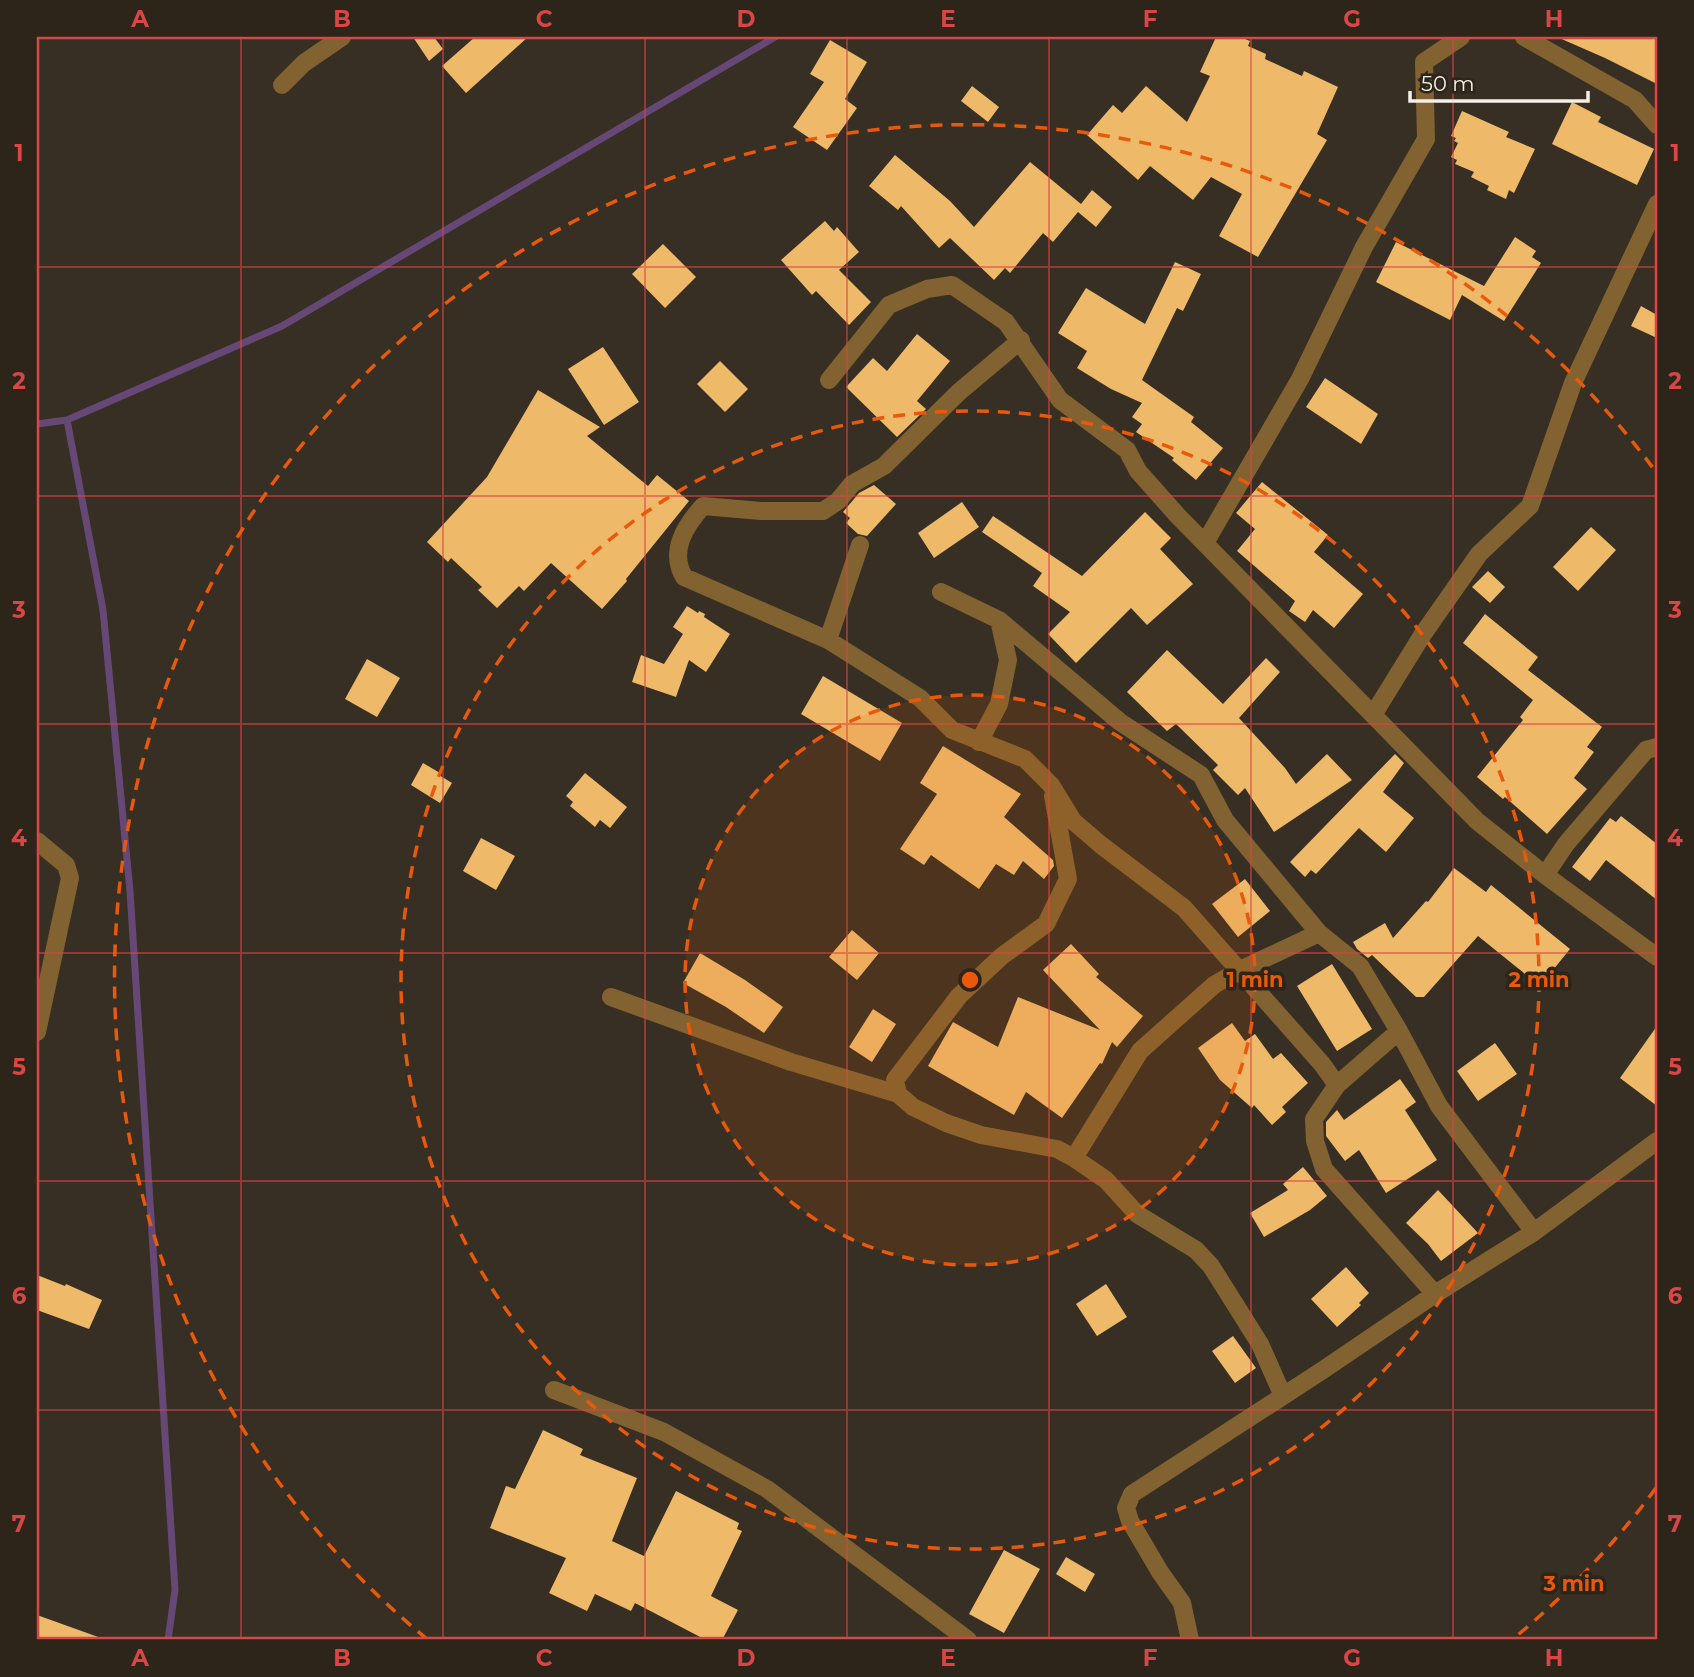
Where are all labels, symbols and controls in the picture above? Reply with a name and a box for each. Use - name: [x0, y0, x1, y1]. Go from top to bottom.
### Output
- text: A: [130, 5, 149, 33]
- text: B: [333, 5, 351, 33]
- text: C: [536, 5, 553, 33]
- text: D: [737, 5, 756, 33]
- text: E: [940, 5, 956, 33]
- text: F: [1143, 5, 1158, 33]
- text: G: [1343, 5, 1361, 33]
- text: H: [1545, 5, 1563, 33]
- scale bar: [1410, 60, 1589, 104]
- text: 50 m: [1421, 71, 1475, 96]
- text: 1: [14, 139, 24, 167]
- text: 1: [1670, 139, 1680, 167]
- text: 2: [12, 367, 26, 395]
- text: 2: [1668, 367, 1682, 395]
- text: 3: [11, 596, 26, 624]
- text: 3: [1667, 596, 1682, 624]
- text: 4: [11, 824, 27, 852]
- text: 4: [1667, 824, 1683, 852]
- text: 1 min: [1226, 967, 1284, 992]
- text: 2 min: [1508, 967, 1570, 992]
- centre of rings: [958, 968, 982, 992]
- text: 5: [12, 1053, 26, 1081]
- text: 5: [1668, 1053, 1682, 1081]
- text: 6: [12, 1282, 27, 1310]
- text: 6: [1668, 1282, 1683, 1310]
- text: 7: [12, 1510, 26, 1538]
- text: 7: [1668, 1510, 1682, 1538]
- text: 3 min: [1542, 1571, 1605, 1596]
- text: A: [130, 1644, 149, 1672]
- text: B: [333, 1644, 351, 1672]
- text: C: [536, 1644, 553, 1672]
- text: D: [737, 1644, 756, 1672]
- text: E: [940, 1644, 956, 1672]
- text: F: [1143, 1644, 1158, 1672]
- text: G: [1343, 1644, 1361, 1672]
- text: H: [1545, 1644, 1563, 1672]

